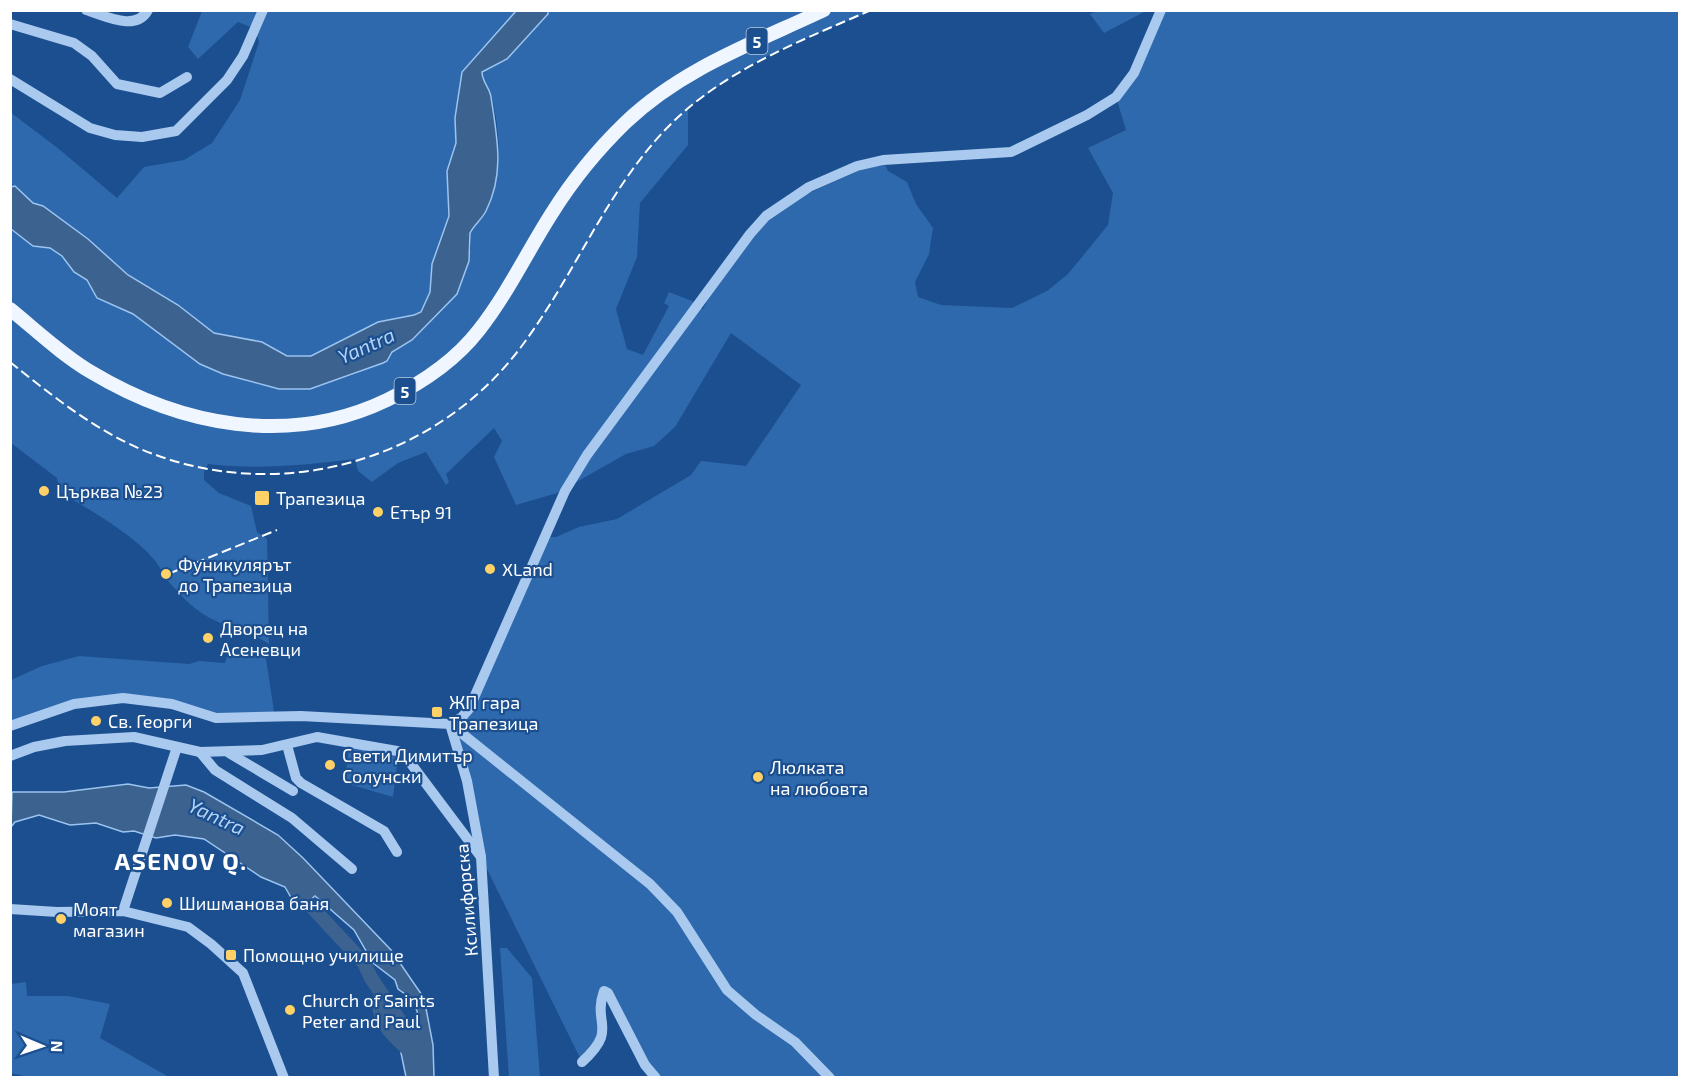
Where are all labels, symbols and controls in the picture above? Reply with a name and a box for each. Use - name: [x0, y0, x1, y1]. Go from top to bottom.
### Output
- road number: 5: [746, 28, 768, 54]
- water label: Yantra: [334, 322, 398, 368]
- road number: 5: [394, 378, 416, 404]
- place label: Църква №23: [56, 480, 163, 502]
- marker: Църква №23: [37, 484, 51, 498]
- place label: Трапезица: [276, 487, 366, 509]
- marker: Трапезица: [253, 489, 271, 507]
- place label: Етър 91: [390, 501, 452, 523]
- marker: Етър 91: [371, 505, 385, 519]
- place label: Фуникулярът до Трапезица: [178, 553, 292, 596]
- place label: XLand: [502, 558, 553, 580]
- marker: XLand: [483, 562, 497, 576]
- marker: Фуникулярът до Трапезица: [159, 567, 173, 581]
- place label: Дворец на Асеневци: [220, 617, 308, 660]
- marker: Дворец на Асеневци: [201, 631, 215, 645]
- place label: ЖП гара Трапезица: [449, 691, 539, 734]
- marker: ЖП гара Трапезица: [430, 705, 444, 719]
- place label: Св. Георги: [108, 710, 192, 732]
- marker: Св. Георги: [89, 714, 103, 728]
- place label: Свети Димитър Солунски: [342, 744, 473, 787]
- place label: Люлката на любовта: [770, 756, 868, 799]
- marker: Свети Димитър Солунски: [323, 758, 337, 772]
- marker: Люлката на любовта: [751, 770, 765, 784]
- water label: Yantra: [185, 792, 249, 840]
- street label: Ксилифорска: [450, 843, 482, 957]
- district label: ASENOV Q.: [114, 846, 248, 876]
- place label: Шишманова баня: [179, 892, 329, 914]
- marker: Шишманова баня: [160, 896, 174, 910]
- place label: Моят магазин: [73, 898, 145, 941]
- marker: Моят магазин: [54, 912, 68, 926]
- place label: Помощно училище: [243, 944, 404, 966]
- marker: Помощно училище: [224, 948, 238, 962]
- place label: Church of Saints Peter and Paul: [302, 989, 435, 1032]
- marker: Church of Saints Peter and Paul: [283, 1003, 297, 1017]
- north arrow: [12, 1016, 72, 1076]
- text: N: [48, 1040, 67, 1053]

